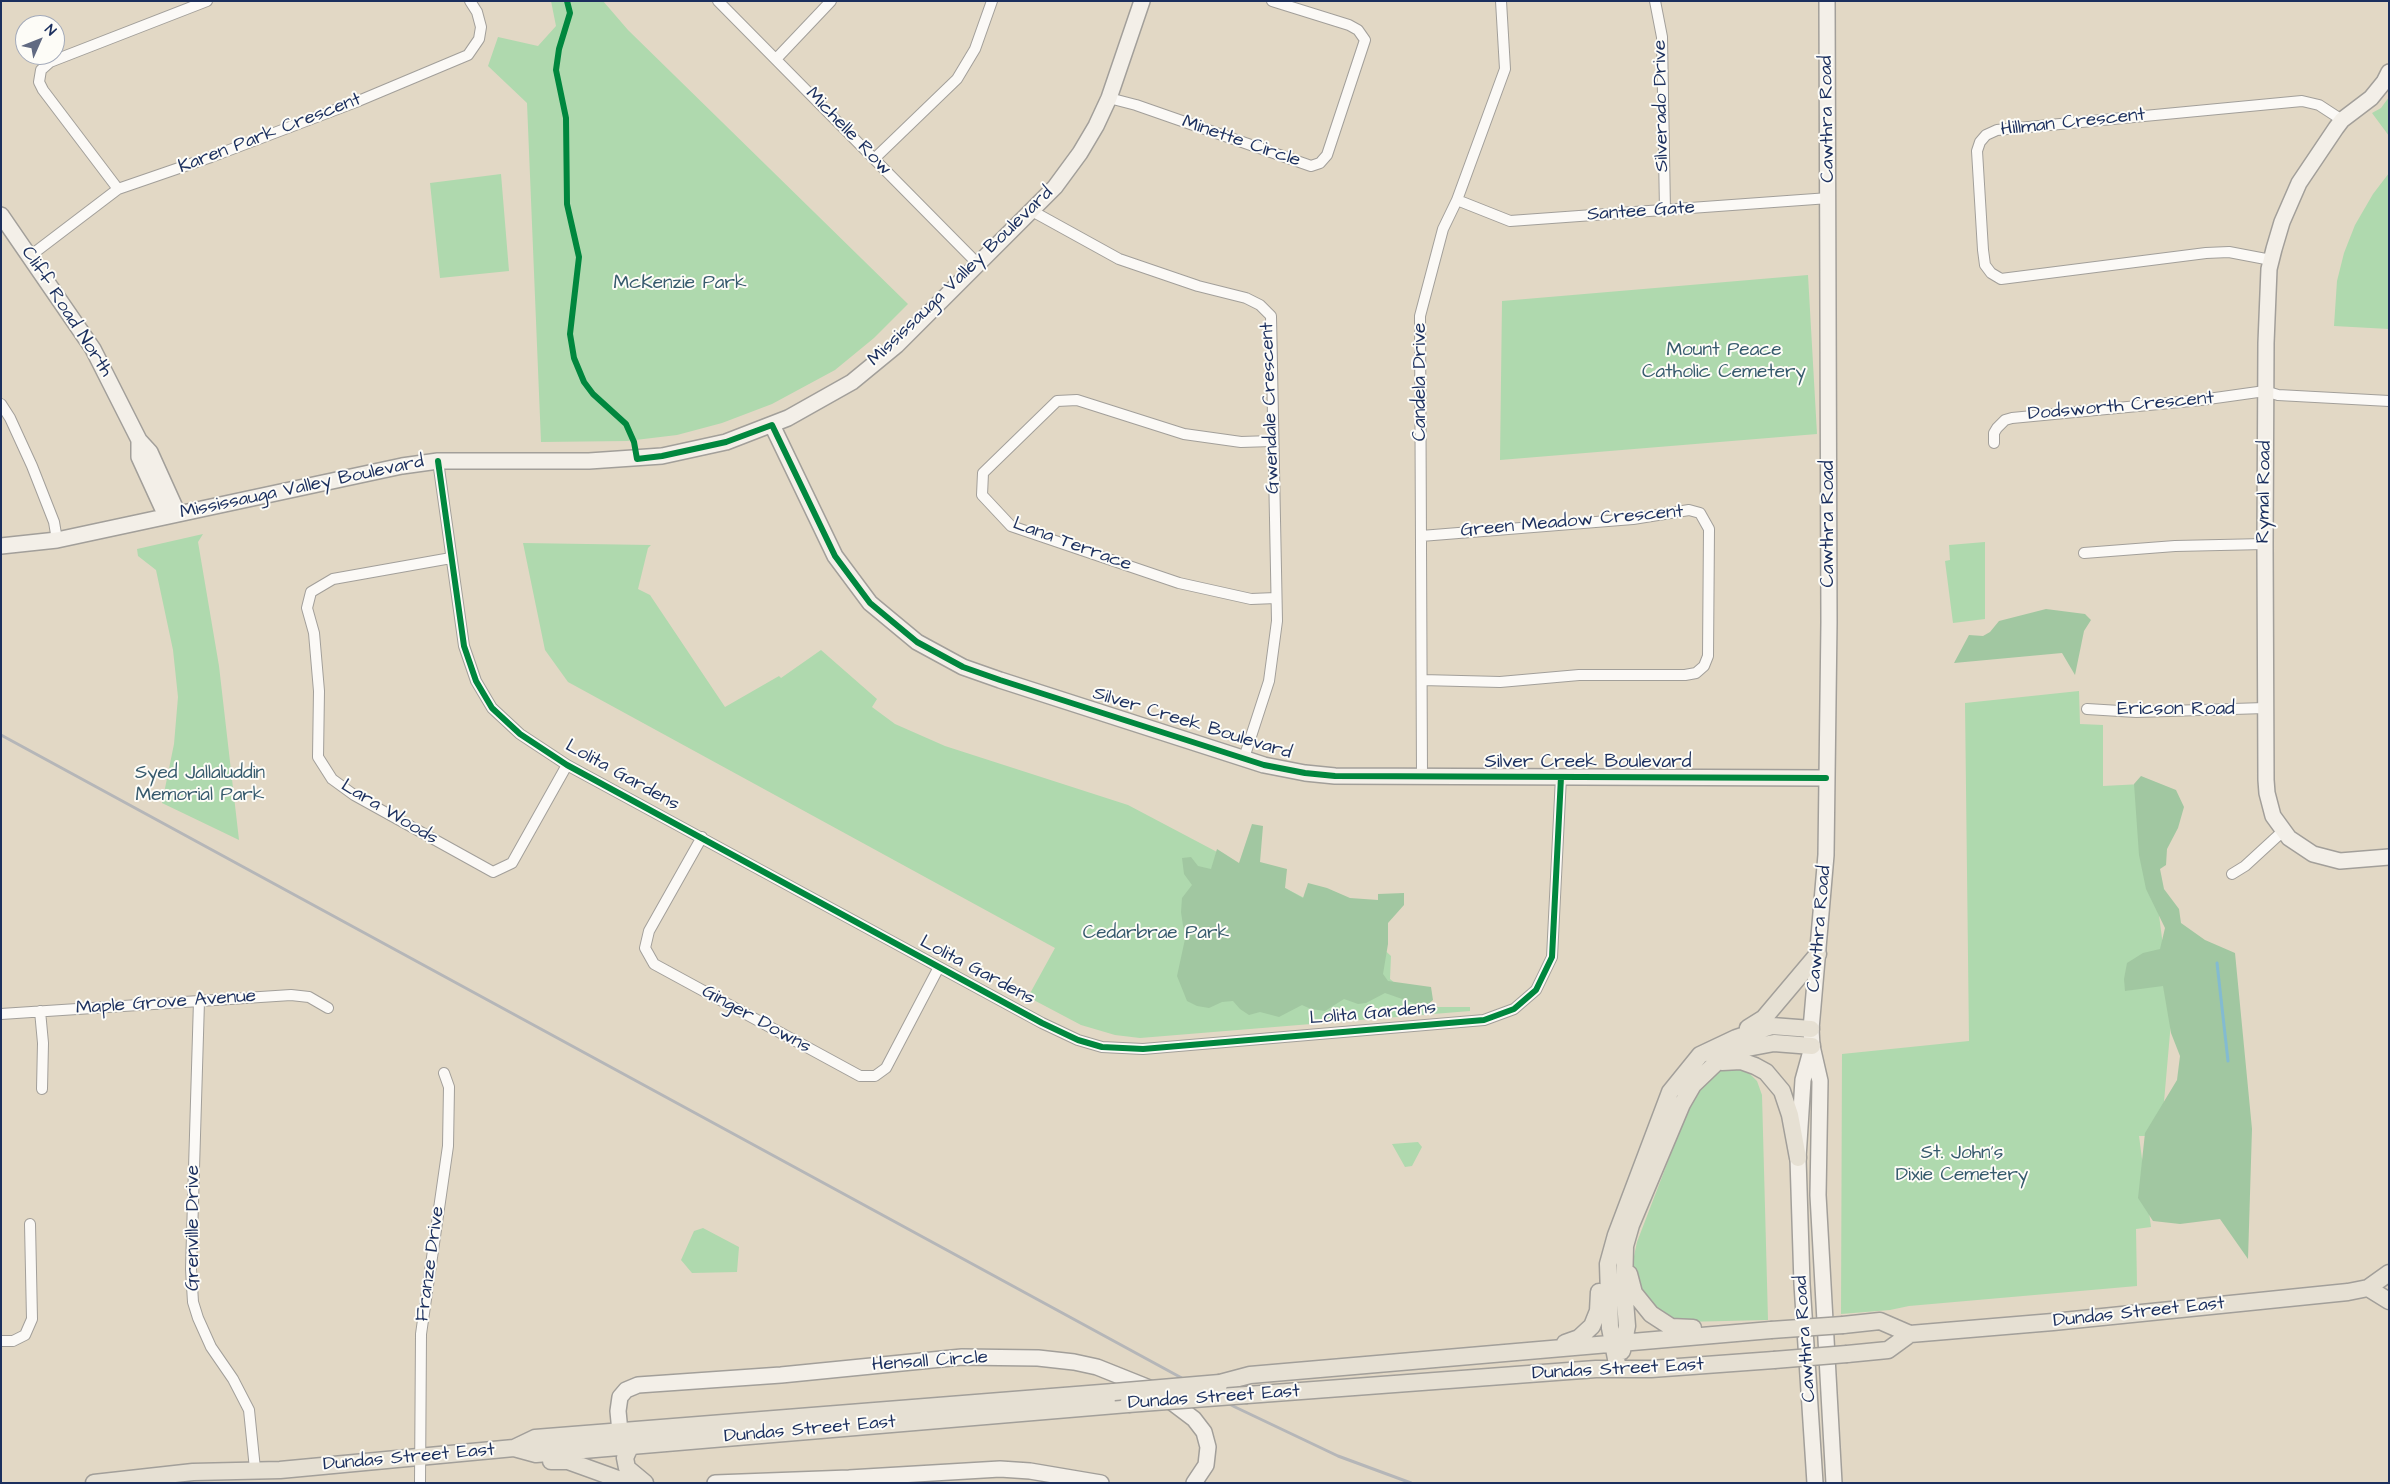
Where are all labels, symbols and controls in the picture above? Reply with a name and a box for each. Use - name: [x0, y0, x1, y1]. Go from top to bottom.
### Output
- north arrow: [15, 15, 65, 65]
- text: N: [40, 20, 60, 40]
- street label: Silverado Drive: [1649, 40, 1675, 172]
- street label: Cawthra Road: [1815, 55, 1841, 183]
- street label: Michelle Row: [800, 83, 896, 181]
- street label: Karen Park Crescent: [175, 89, 365, 179]
- street label: Hillman Crescent: [2000, 104, 2146, 142]
- street label: Minette Circle: [1179, 111, 1303, 173]
- street label: Mississauga Valley Boulevard: [864, 182, 1058, 372]
- street label: Santee Gate: [1586, 197, 1696, 227]
- street label: Cliff Road North: [15, 243, 117, 381]
- park label: McKenzie Park: [613, 273, 747, 295]
- street label: Gwendale Crescent: [1257, 322, 1285, 494]
- street label: Candela Drive: [1410, 323, 1432, 441]
- park label: Mount Peace Catholic Cemetery: [1642, 340, 1806, 384]
- street label: Dodsworth Crescent: [2027, 388, 2215, 426]
- street label: Rymal Road: [2253, 440, 2277, 544]
- street label: Mississauga Valley Boulevard: [178, 451, 426, 525]
- street label: Cawthra Road: [1818, 461, 1840, 587]
- street label: Green Meadow Crescent: [1460, 501, 1684, 543]
- street label: Lana Terrace: [1010, 513, 1134, 577]
- street label: Silver Creek Boulevard: [1090, 683, 1294, 765]
- street label: Ericson Road: [2117, 699, 2235, 721]
- street label: Lolita Gardens: [561, 735, 683, 817]
- street label: Silver Creek Boulevard: [1485, 752, 1691, 774]
- park label: Syed Jallaluddin Memorial Park: [135, 763, 265, 807]
- street label: Lara Woods: [336, 775, 442, 851]
- street label: Cawthra Road: [1803, 865, 1837, 993]
- park label: Cedarbrae Park: [1083, 923, 1229, 945]
- street label: Lolita Gardens: [916, 931, 1038, 1011]
- street label: Ginger Downs: [698, 981, 814, 1059]
- street label: Maple Grove Avenue: [75, 985, 257, 1021]
- street label: Lolita Gardens: [1309, 997, 1437, 1031]
- park label: St. John’s Dixie Cemetery: [1896, 1143, 2028, 1187]
- street label: Grenville Drive: [183, 1165, 205, 1291]
- street label: Franze Drive: [412, 1205, 450, 1323]
- street label: Cawthra Road: [1790, 1275, 1822, 1403]
- street label: Dundas Street East: [2052, 1293, 2226, 1333]
- street label: Hensall Circle: [871, 1347, 989, 1377]
- street label: Dundas Street East: [1531, 1354, 1705, 1386]
- street label: Dundas Street East: [1127, 1381, 1301, 1415]
- street label: Dundas Street East: [723, 1411, 897, 1449]
- street label: Dundas Street East: [322, 1439, 496, 1477]

